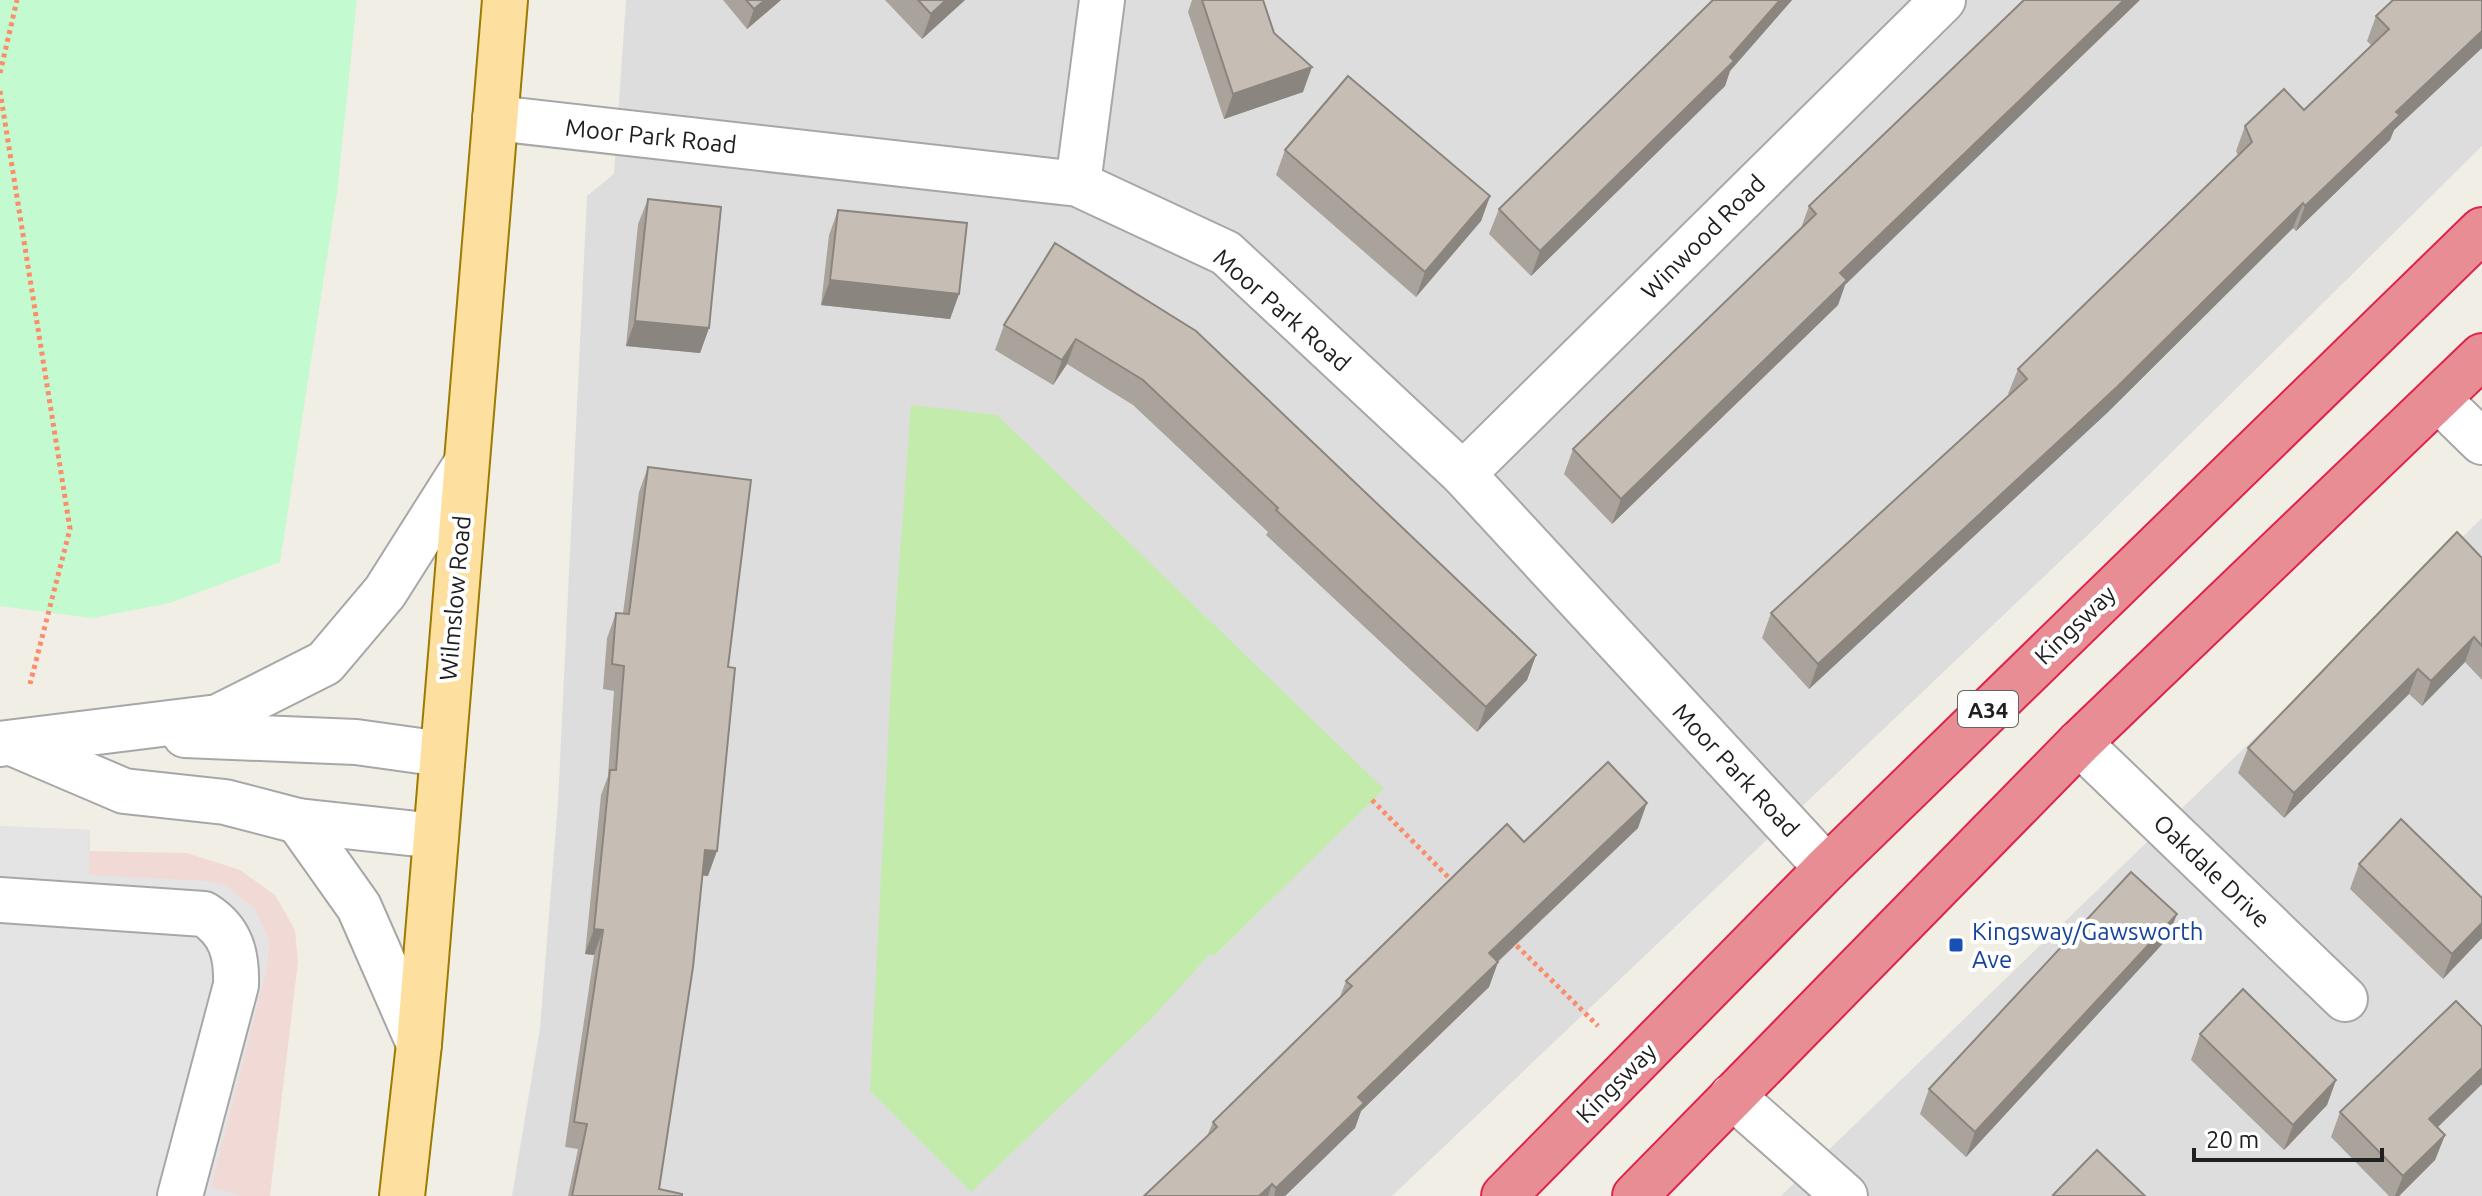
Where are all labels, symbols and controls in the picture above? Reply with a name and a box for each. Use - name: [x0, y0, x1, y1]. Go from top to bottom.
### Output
- street label: Moor Park Road: [564, 114, 738, 158]
- street label: Winwood Road: [1636, 170, 1770, 304]
- street label: Moor Park Road: [1208, 243, 1356, 377]
- street label: Wilmslow Road: [434, 514, 476, 682]
- street label: Kingsway: [2029, 580, 2121, 670]
- road number: A34: [1958, 691, 2018, 727]
- street label: Moor Park Road: [1667, 698, 1805, 842]
- street label: Oakdale Drive: [2148, 809, 2276, 933]
- place label: Kingsway/Gawsworth Ave: [1972, 918, 2203, 973]
- marker: Kingsway/Gawsworth Ave: [1947, 936, 1965, 954]
- street label: Kingsway: [1571, 1037, 1662, 1128]
- scale bar: [2194, 1112, 2382, 1162]
- text: 20 m: [2206, 1126, 2259, 1153]

